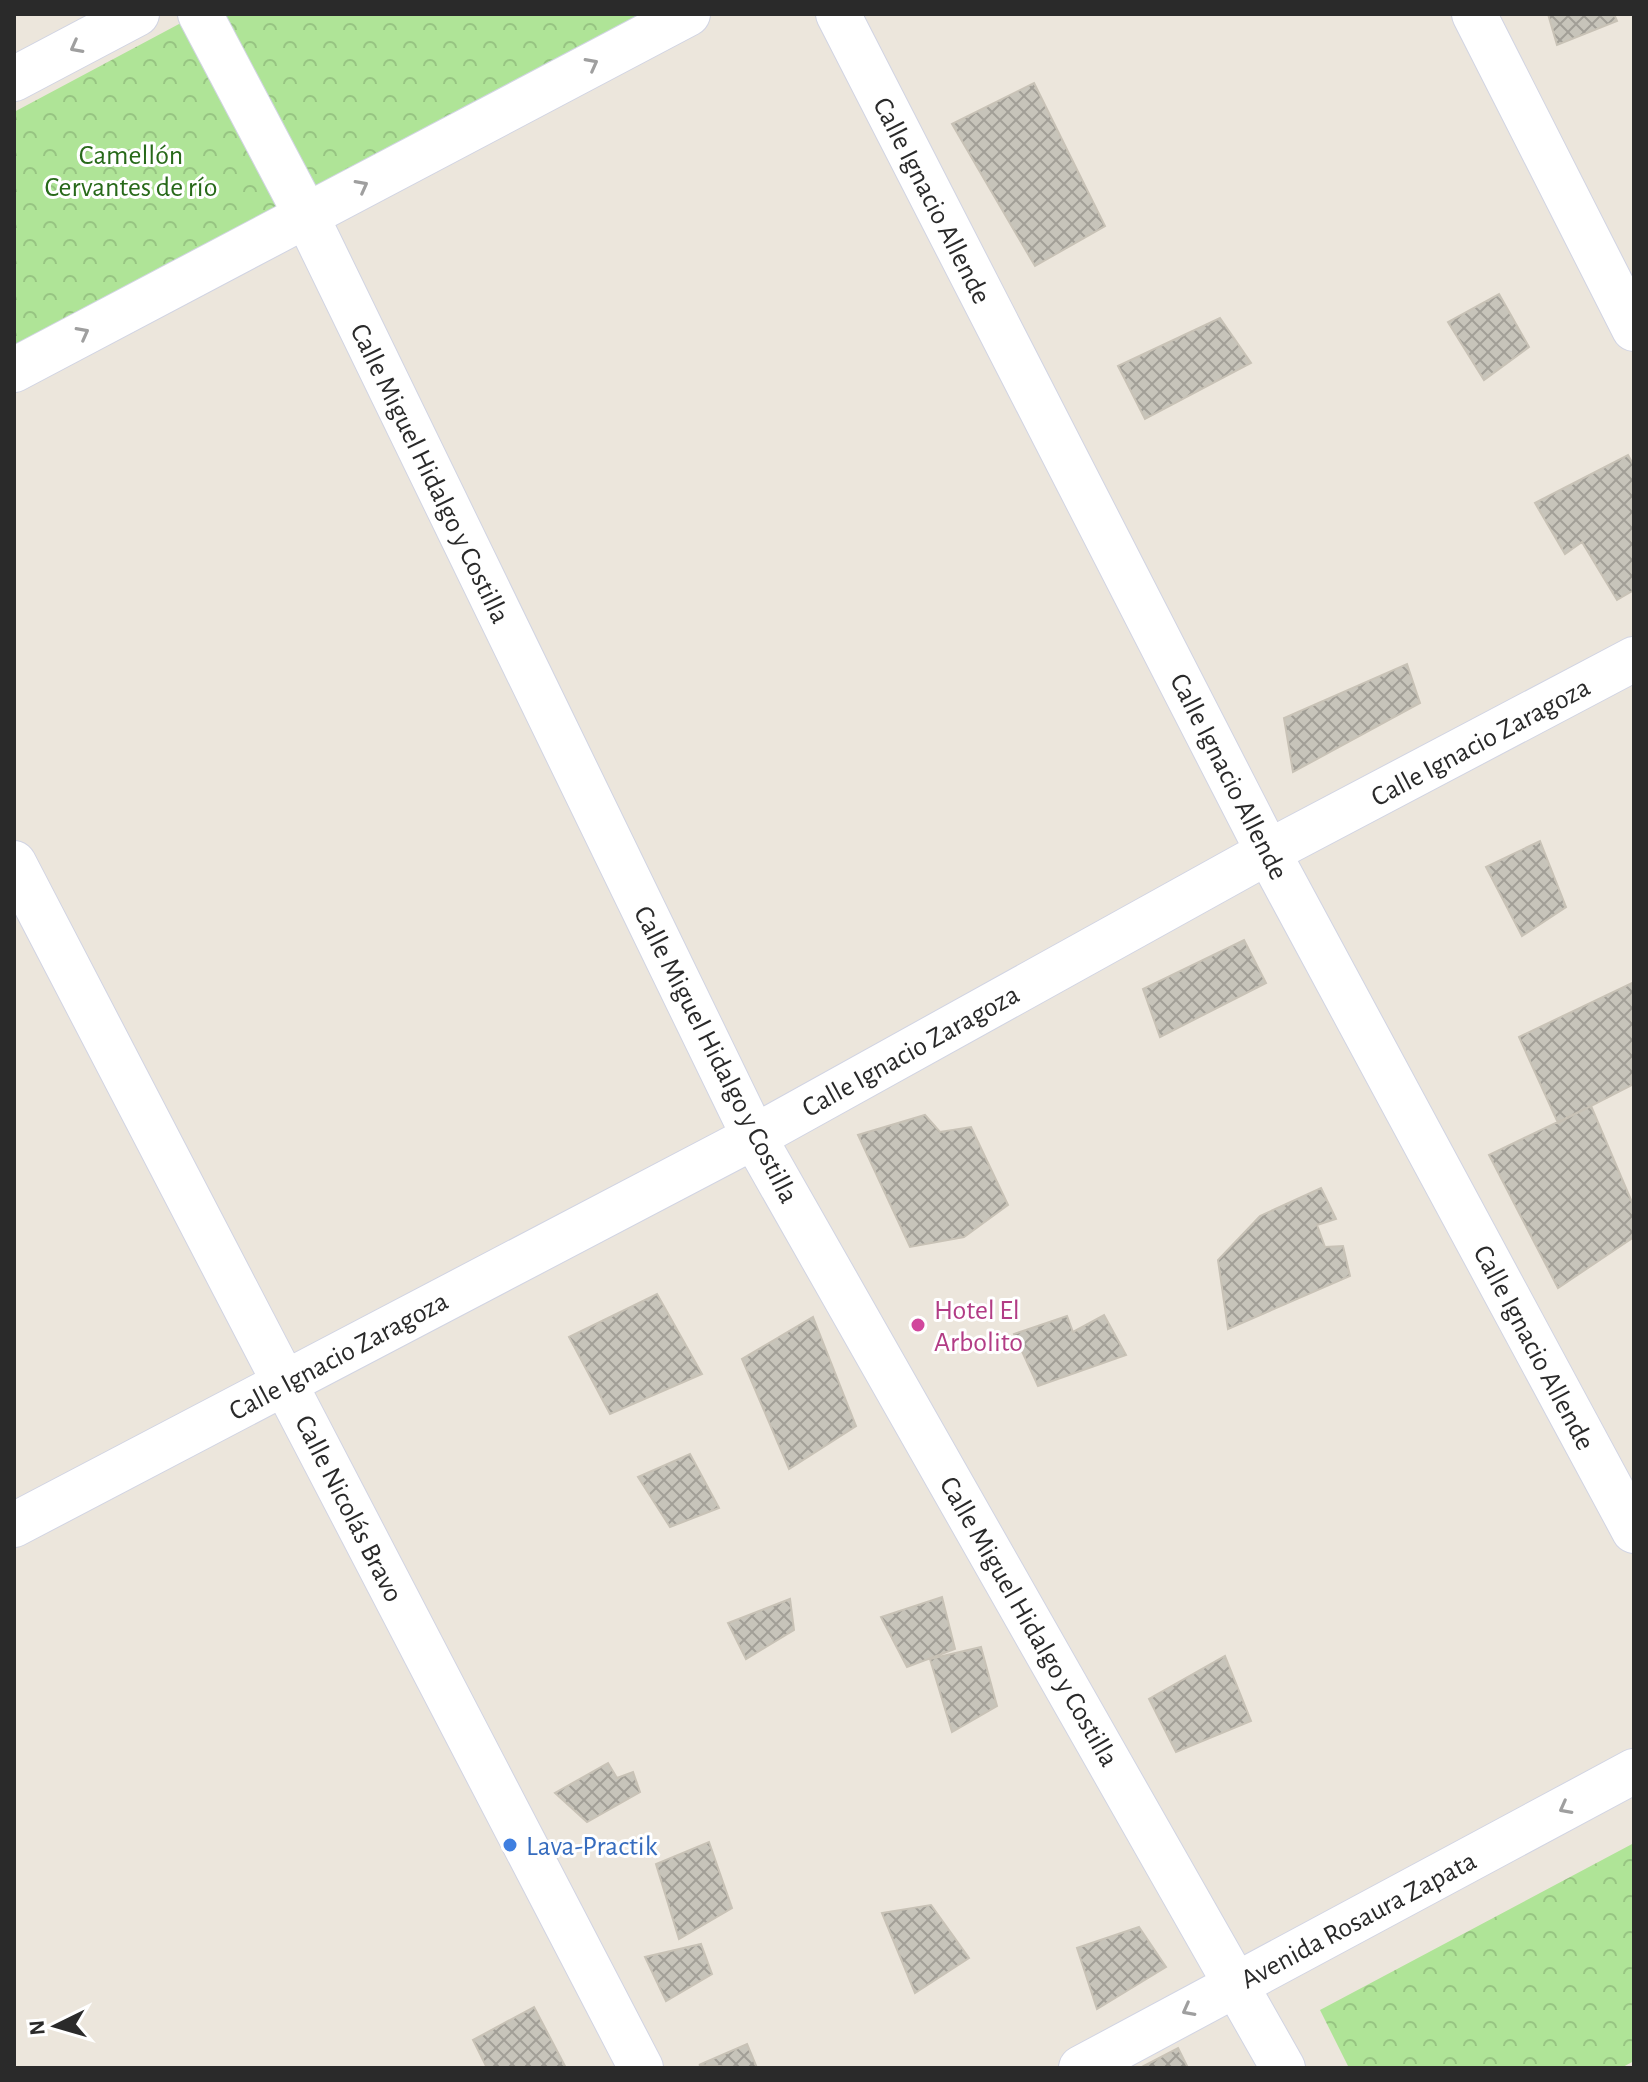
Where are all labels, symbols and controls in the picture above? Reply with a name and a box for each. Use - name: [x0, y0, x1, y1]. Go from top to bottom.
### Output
- one-way arrow: [69, 37, 84, 52]
- one-way arrow: [584, 59, 599, 74]
- street label: Calle Ignacio Allende: [867, 93, 995, 309]
- park label: Camellón Cervantes de río: [45, 142, 217, 202]
- one-way arrow: [354, 180, 369, 195]
- street label: Calle Miguel Hidalgo y Costilla: [344, 320, 514, 628]
- one-way arrow: [75, 328, 89, 343]
- street label: Calle Ignacio Allende: [1164, 669, 1292, 885]
- street label: Calle Ignacio Zaragoza: [1367, 673, 1595, 812]
- street label: Calle Miguel Hidalgo y Costilla: [628, 902, 803, 1208]
- street label: Calle Ignacio Zaragoza: [798, 981, 1024, 1123]
- street label: Calle Ignacio Allende: [1467, 1241, 1599, 1455]
- street label: Calle Ignacio Zaragoza: [225, 1287, 453, 1426]
- place label: Hotel El Arbolito: [934, 1297, 1023, 1357]
- marker: Hotel El Arbolito: [909, 1316, 927, 1334]
- street label: Calle Nicolás Bravo: [289, 1411, 407, 1607]
- street label: Calle Miguel Hidalgo y Costilla: [934, 1472, 1123, 1772]
- one-way arrow: [1559, 1798, 1574, 1813]
- place label: Lava-Practik: [526, 1833, 658, 1861]
- marker: Lava-Practik: [501, 1836, 519, 1854]
- street label: Avenida Rosaura Zapata: [1237, 1847, 1481, 1995]
- north arrow: [16, 1986, 96, 2066]
- one-way arrow: [1182, 2001, 1197, 2016]
- text: N: [25, 2019, 49, 2036]

